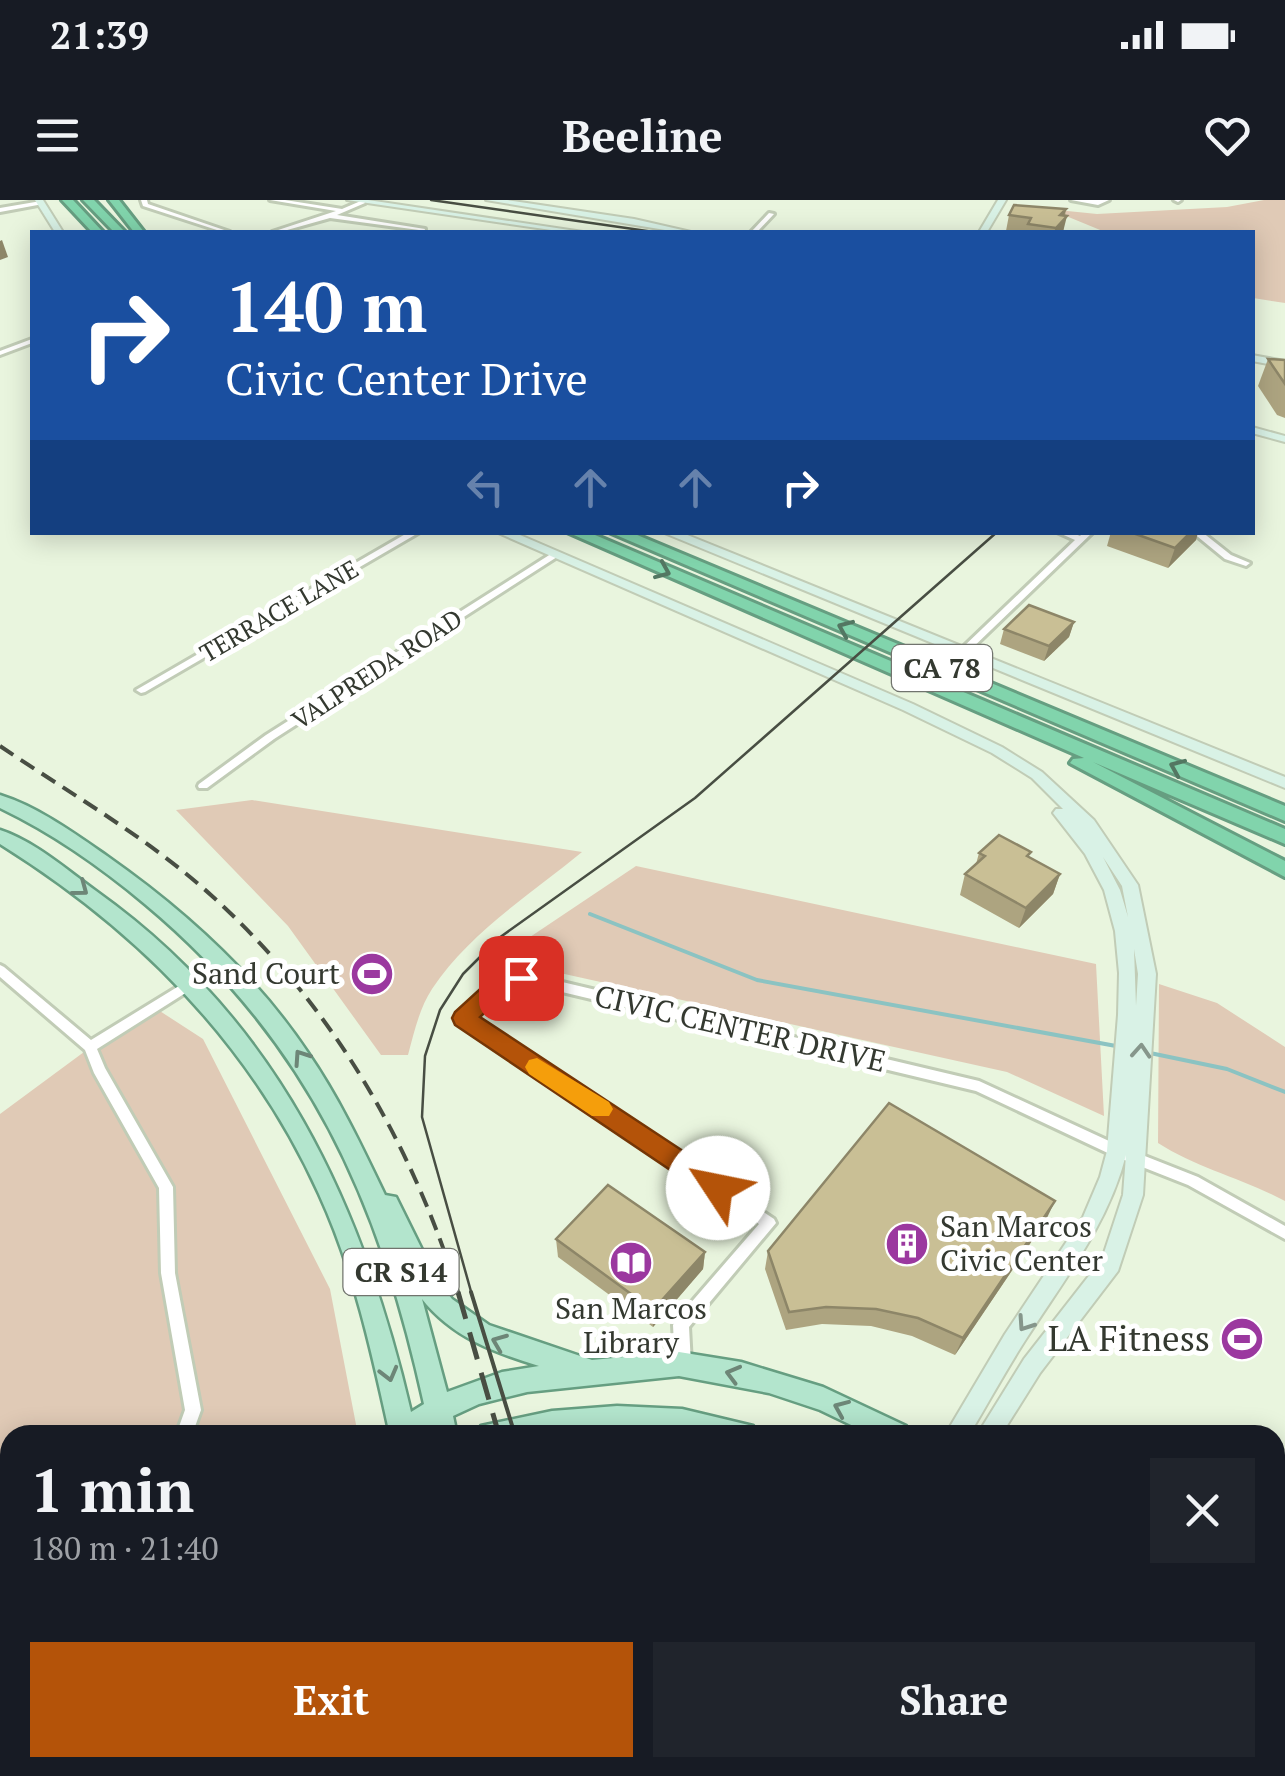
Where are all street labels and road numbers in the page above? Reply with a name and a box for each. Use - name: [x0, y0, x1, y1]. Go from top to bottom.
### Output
- street label: TERRACE LANE: [193, 552, 364, 669]
- street label: VALPREDA ROAD: [285, 601, 468, 736]
- road number: CA 78: [892, 645, 992, 691]
- street label: CIVIC CENTER DRIVE: [591, 975, 890, 1081]
- road number: CR S14: [344, 1249, 458, 1295]

